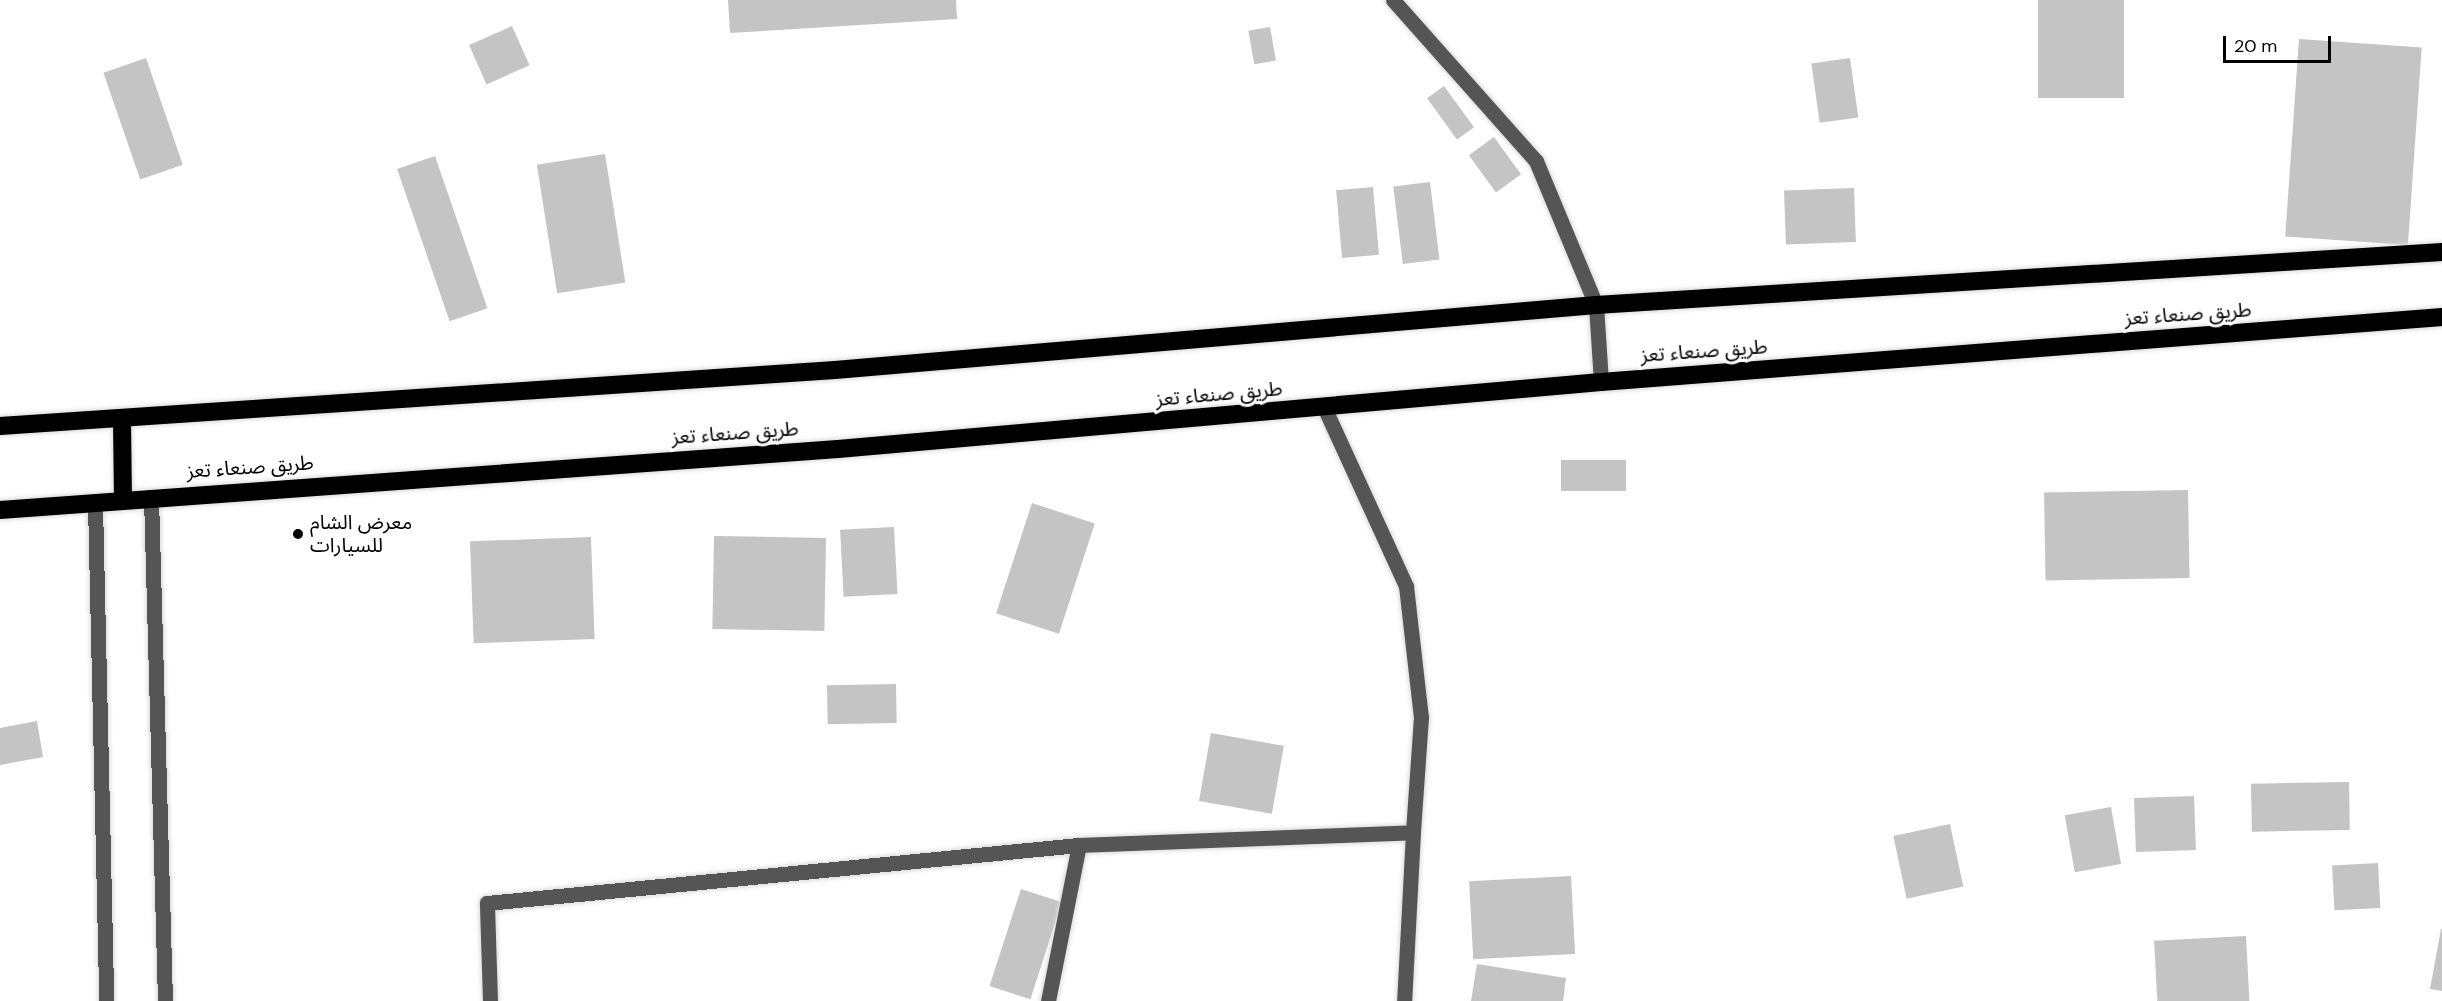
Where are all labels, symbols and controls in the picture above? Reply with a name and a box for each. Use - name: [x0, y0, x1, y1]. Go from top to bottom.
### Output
- scale bar: [2226, 24, 2334, 62]
- text: 20 m: [2234, 34, 2277, 58]
- street label: طريق صنعاء تعز: [2124, 298, 2252, 330]
- street label: طريق صنعاء تعز: [1640, 335, 1768, 367]
- street label: طريق صنعاء تعز: [1155, 376, 1283, 412]
- street label: طريق صنعاء تعز: [671, 417, 799, 449]
- street label: طريق صنعاء تعز: [186, 451, 314, 483]
- place label: معرض الشام للسيارات: [310, 510, 412, 557]
- marker: معرض الشام للسيارات: [291, 527, 305, 541]

